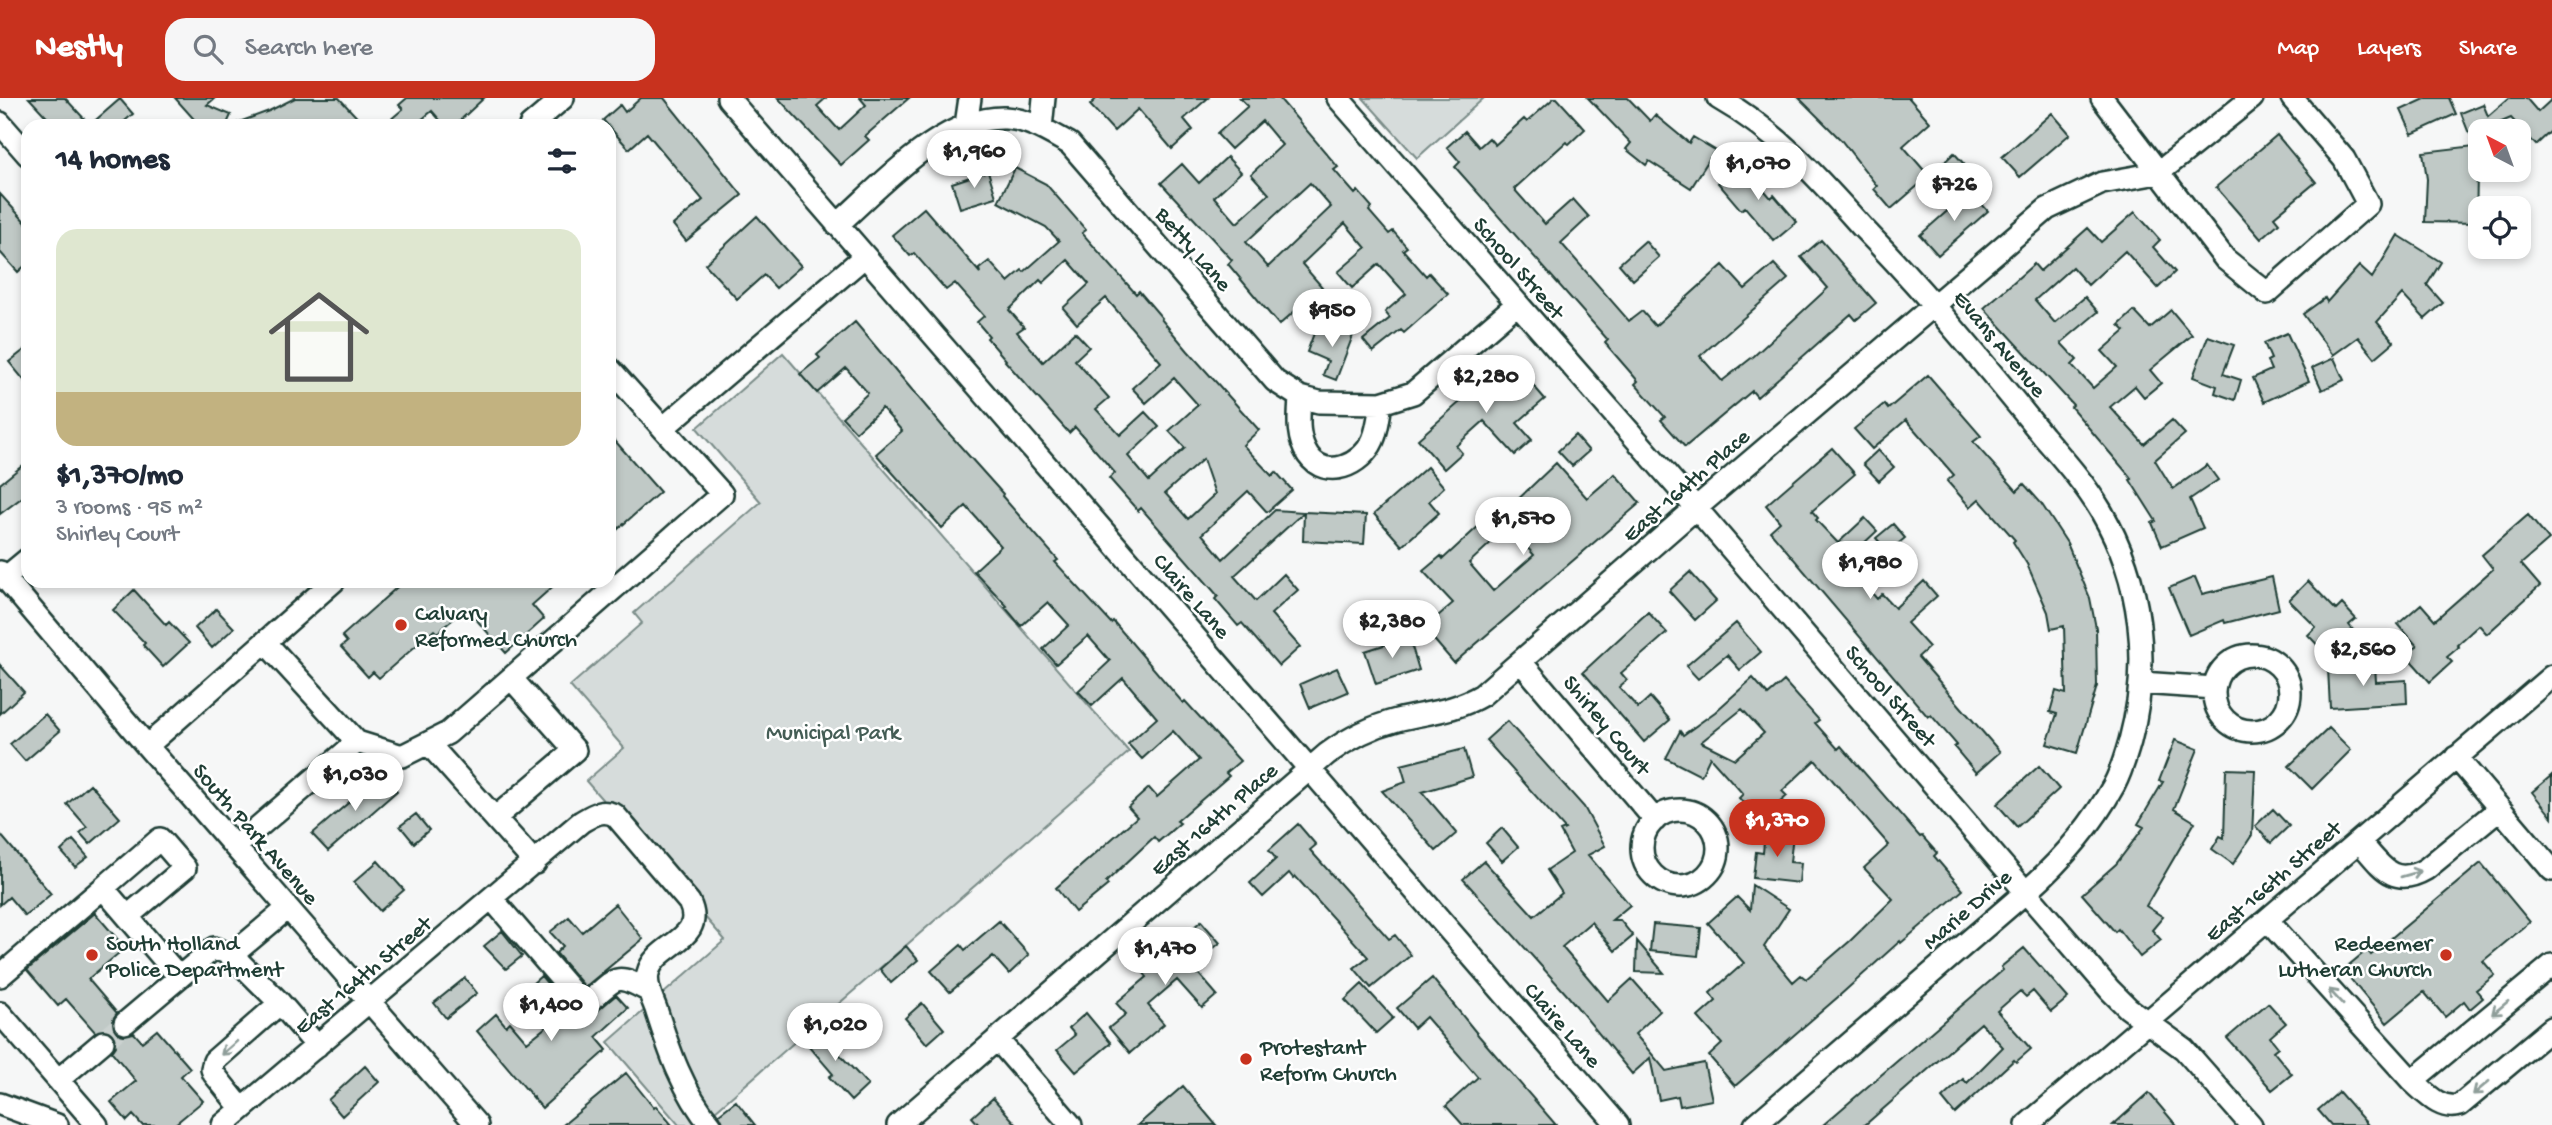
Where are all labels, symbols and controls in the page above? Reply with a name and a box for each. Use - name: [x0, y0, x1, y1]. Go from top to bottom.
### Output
- search box: [165, 18, 655, 81]
- text: Nestly: [35, 30, 123, 68]
- icon: search: [189, 30, 227, 68]
- text: Search here: [245, 34, 373, 65]
- text: Map: [2277, 35, 2319, 64]
- text: Layers: [2357, 35, 2421, 64]
- text: Share: [2459, 35, 2517, 64]
- north arrow: [2468, 119, 2530, 182]
- map controls: [2468, 119, 2531, 259]
- pin: $1,960: [917, 130, 1031, 190]
- text: $1,960: [942, 139, 1006, 166]
- icon: filters: [543, 142, 581, 180]
- pin: $1,070: [1701, 142, 1815, 202]
- text: 14 homes: [56, 144, 169, 179]
- text: $1,070: [1726, 151, 1790, 178]
- pin: $726: [1913, 164, 1995, 223]
- text: $726: [1931, 172, 1977, 199]
- button: locate: [2468, 196, 2531, 259]
- street label: Betty Lane: [1148, 202, 1237, 299]
- street label: School Street: [1466, 213, 1570, 327]
- icon: home: [256, 274, 382, 400]
- street label: Evans Avenue: [1946, 286, 2052, 405]
- pin: $950: [1291, 289, 1373, 349]
- text: $950: [1308, 298, 1356, 325]
- pin: $2,280: [1429, 356, 1543, 415]
- text: $2,280: [1453, 364, 1519, 391]
- street label: East 164th Place: [1618, 423, 1757, 549]
- text: $1,370/mo: [56, 460, 183, 495]
- text: 3 rooms · 95 m²: [56, 495, 203, 522]
- pin: $1,570: [1466, 498, 1580, 557]
- text: $1,570: [1491, 506, 1555, 533]
- text: Shirley Court: [56, 522, 179, 549]
- pin: $1,980: [1813, 542, 1927, 601]
- street label: Claire Lane: [1146, 549, 1236, 647]
- text: $1,980: [1838, 550, 1902, 577]
- pin: $2,380: [1335, 601, 1449, 660]
- place label: Calvary Reformed Church: [415, 602, 577, 655]
- text: $2,380: [1359, 609, 1425, 636]
- marker: Calvary Reformed Church: [393, 617, 409, 633]
- pin: $2,560: [2306, 628, 2420, 688]
- text: $2,560: [2330, 637, 2396, 664]
- street label: School Street: [1838, 641, 1942, 755]
- street label: Shirley Court: [1556, 671, 1656, 783]
- park label: Municipal Park: [766, 721, 903, 748]
- pin: $1,030: [298, 754, 412, 813]
- street label: East 164th Place: [1146, 757, 1285, 883]
- street label: South Park Avenue: [185, 759, 324, 913]
- text: $1,030: [323, 762, 387, 789]
- pin: $1,370: [1720, 800, 1834, 859]
- text: $1,370: [1745, 808, 1809, 835]
- street label: East 166th Street: [2201, 815, 2349, 949]
- street label: Marie Drive: [1918, 864, 2019, 957]
- one-way arrow: [2400, 867, 2422, 880]
- street label: East 164th Street: [290, 910, 440, 1042]
- pin: $1,470: [1108, 928, 1222, 987]
- place label: South Holland Police Department: [105, 932, 284, 985]
- place label: Redeemer Lutheran Church: [2278, 932, 2434, 985]
- text: $1,470: [1134, 936, 1196, 963]
- marker: South Holland Police Department: [84, 947, 100, 963]
- marker: Redeemer Lutheran Church: [2438, 947, 2454, 963]
- street label: Claire Lane: [1517, 978, 1607, 1076]
- pin: $1,400: [494, 984, 608, 1043]
- one-way arrow: [2328, 988, 2344, 1006]
- text: $1,400: [519, 992, 583, 1019]
- one-way arrow: [2491, 1001, 2509, 1016]
- pin: $1,020: [778, 1004, 892, 1063]
- text: $1,020: [803, 1012, 867, 1039]
- place label: Protestant Reform Church: [1259, 1036, 1397, 1089]
- one-way arrow: [220, 1040, 238, 1056]
- marker: Protestant Reform Church: [1238, 1051, 1254, 1067]
- one-way arrow: [2472, 1080, 2490, 1095]

